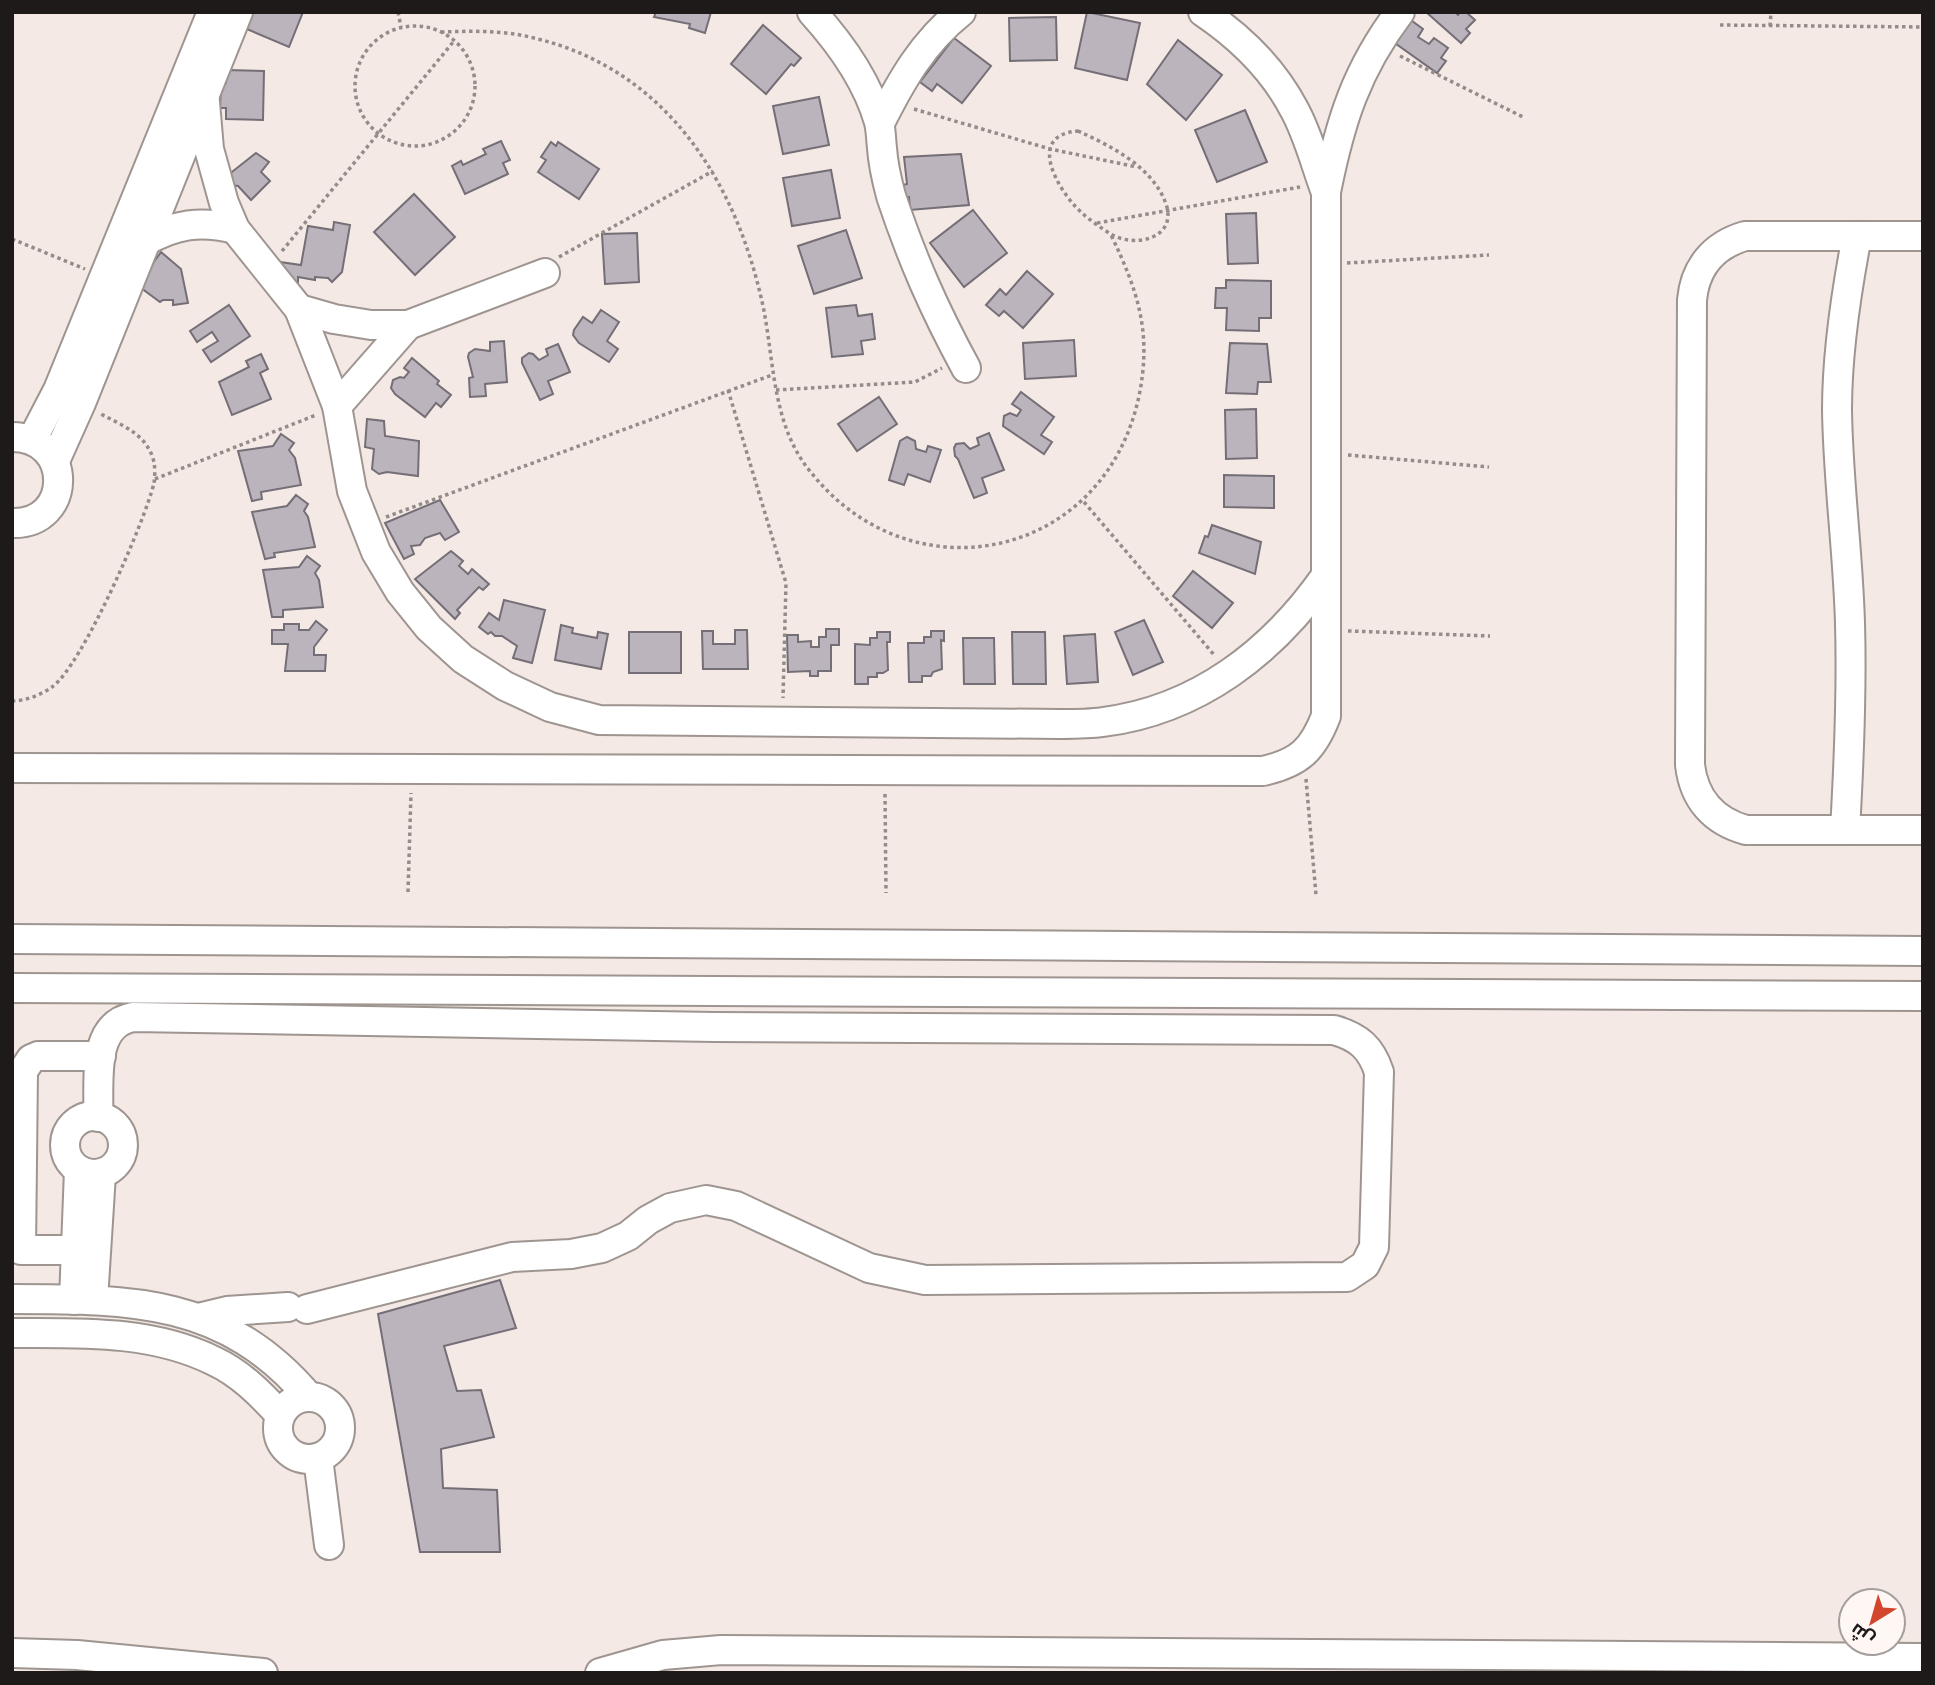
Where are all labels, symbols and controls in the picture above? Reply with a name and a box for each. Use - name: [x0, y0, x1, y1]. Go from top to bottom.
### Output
- north arrow: [1837, 1587, 1907, 1657]
- text: ش: [1846, 1619, 1879, 1651]

